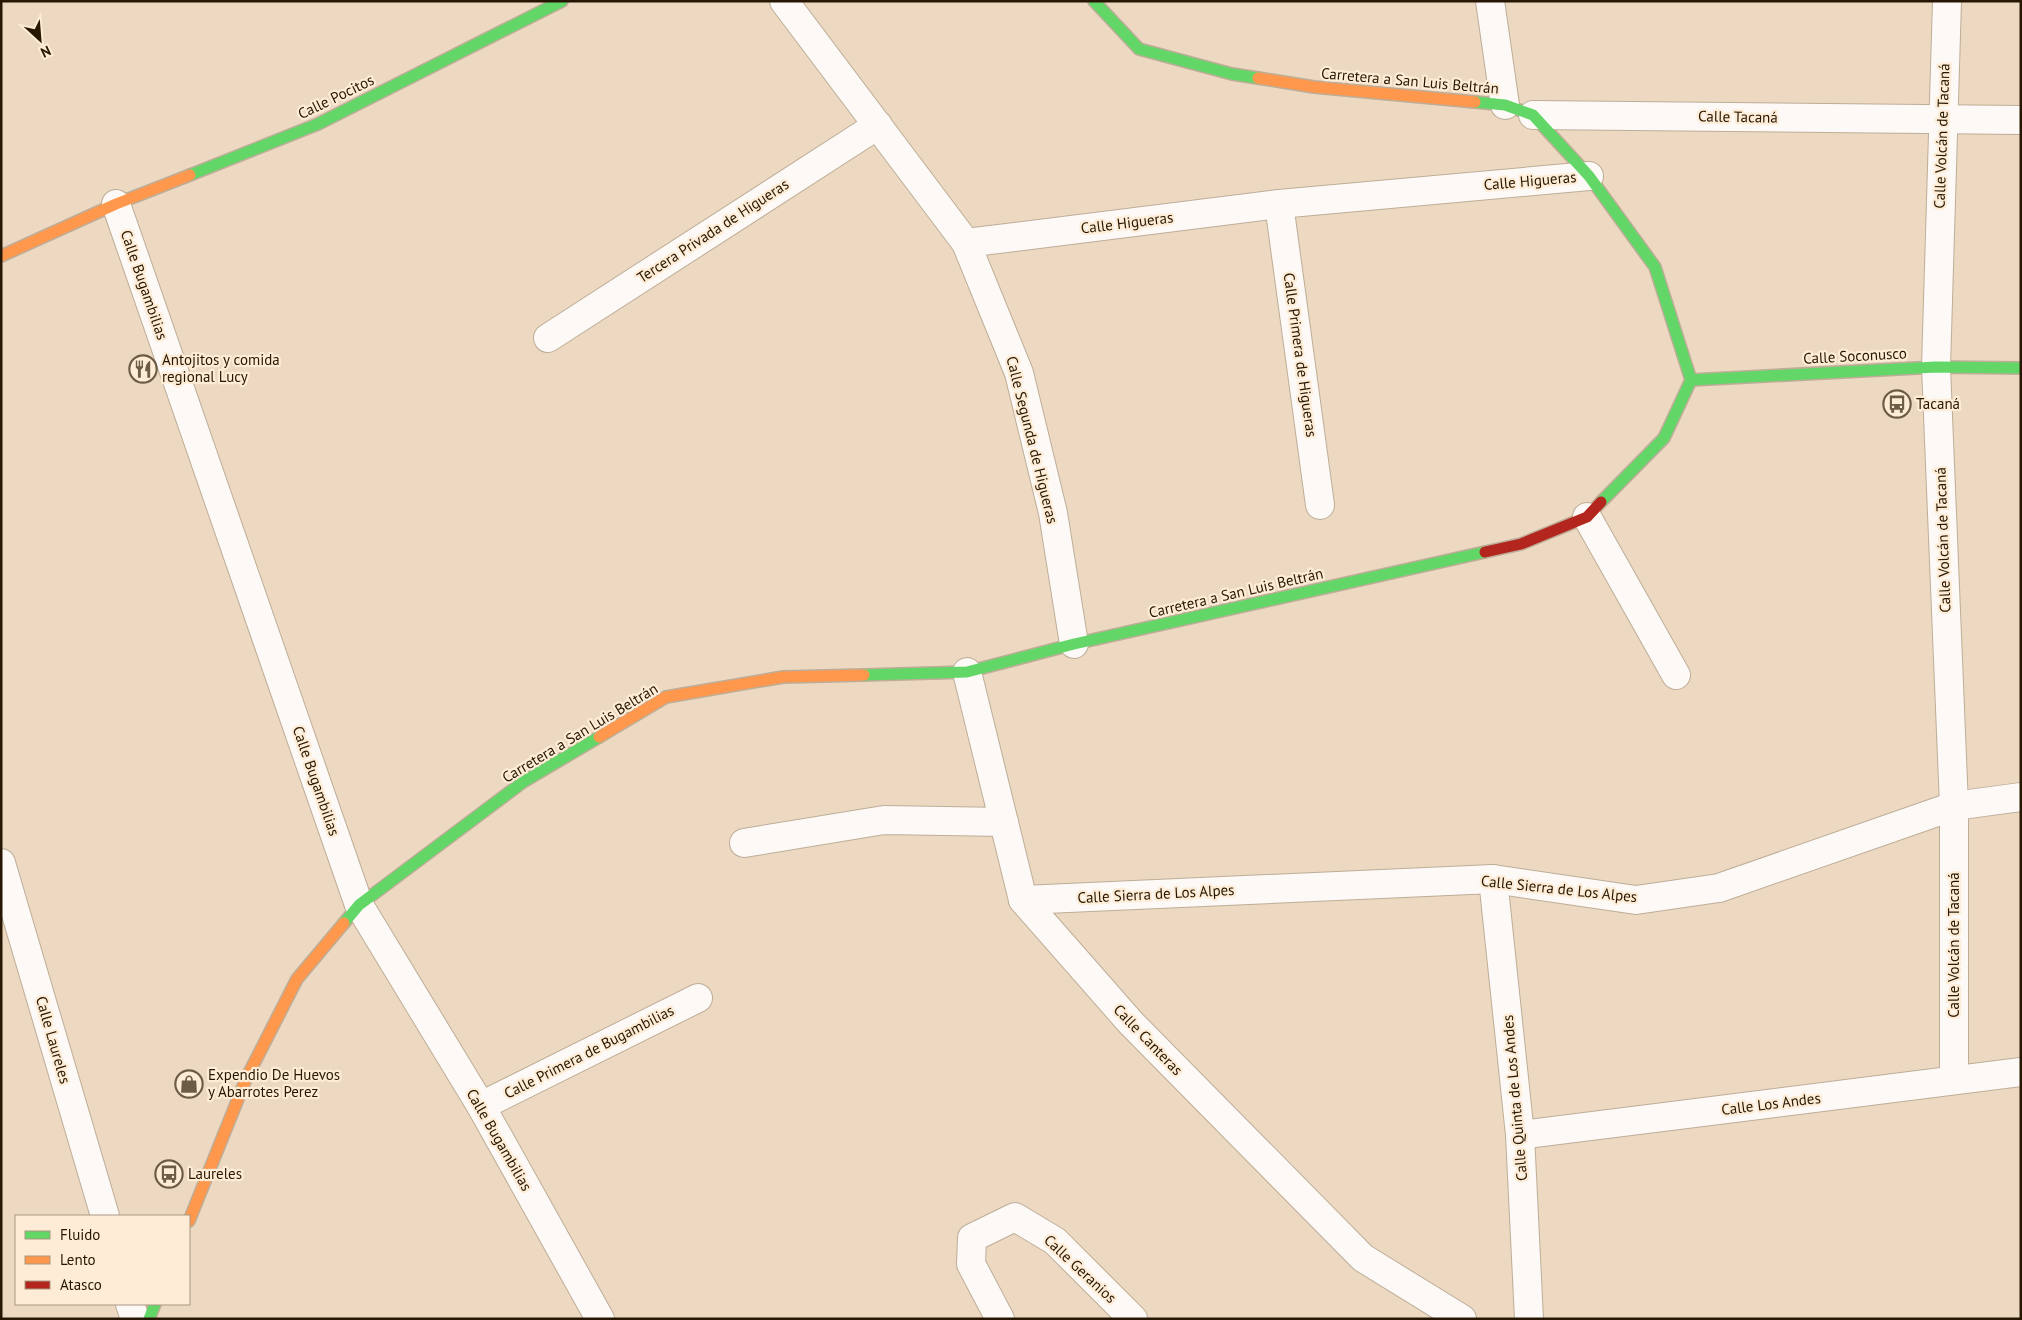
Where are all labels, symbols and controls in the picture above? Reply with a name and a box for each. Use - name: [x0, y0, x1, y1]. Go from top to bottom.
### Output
- north arrow: [15, 15, 65, 65]
- text: N: [38, 42, 54, 62]
- street label: Carretera a San Luis Beltrán: [1320, 63, 1500, 98]
- street label: Calle Volcán de Tacaná: [1929, 63, 1954, 209]
- street label: Calle Pocitos: [295, 70, 377, 123]
- street label: Calle Tacaná: [1698, 106, 1778, 127]
- street label: Calle Higueras: [1483, 167, 1577, 194]
- street label: Tercera Privada de Higueras: [633, 174, 792, 287]
- street label: Calle Higueras: [1080, 207, 1174, 238]
- street label: Calle Bugambilias: [117, 227, 172, 342]
- street label: Calle Primera de Higueras: [1280, 271, 1321, 438]
- street label: Calle Soconusco: [1803, 343, 1907, 368]
- place label: Antojitos y comida regional Lucy: [162, 350, 280, 386]
- restaurant icon: Antojitos y comida regional Lucy: [128, 354, 158, 384]
- street label: Calle Segunda de Higueras: [1002, 354, 1062, 526]
- bus stop icon: Tacaná: [1882, 389, 1912, 419]
- place label: Tacaná: [1916, 394, 1960, 413]
- street label: Calle Volcán de Tacaná: [1930, 467, 1955, 613]
- street label: Carretera a San Luis Beltrán: [1147, 563, 1325, 622]
- street label: Carretera a San Luis Beltrán: [498, 679, 661, 787]
- street label: Calle Bugambilias: [289, 723, 344, 838]
- street label: Calle Sierra de Los Alpes: [1480, 871, 1638, 906]
- street label: Calle Volcán de Tacaná: [1944, 872, 1963, 1018]
- street label: Calle Sierra de Los Alpes: [1077, 880, 1235, 907]
- street label: Calle Laureles: [32, 994, 75, 1086]
- street label: Calle Primera de Bugambilias: [501, 1000, 677, 1103]
- street label: Calle Canteras: [1110, 1000, 1187, 1079]
- street label: Calle Quinta de Los Andes: [1498, 1014, 1531, 1182]
- place label: Expendio De Huevos y Abarrotes Perez: [208, 1065, 340, 1101]
- shop icon: Expendio De Huevos y Abarrotes Perez: [174, 1069, 204, 1099]
- street label: Calle Bugambilias: [462, 1085, 536, 1194]
- street label: Calle Los Andes: [1720, 1088, 1822, 1119]
- bus stop icon: Laureles: [154, 1159, 184, 1189]
- place label: Laureles: [188, 1164, 242, 1183]
- legend: [15, 1215, 190, 1305]
- text: Fluido: [60, 1225, 100, 1244]
- street label: Calle Geranios: [1040, 1230, 1120, 1307]
- text: Lento: [60, 1250, 96, 1269]
- text: Atasco: [60, 1275, 102, 1294]

